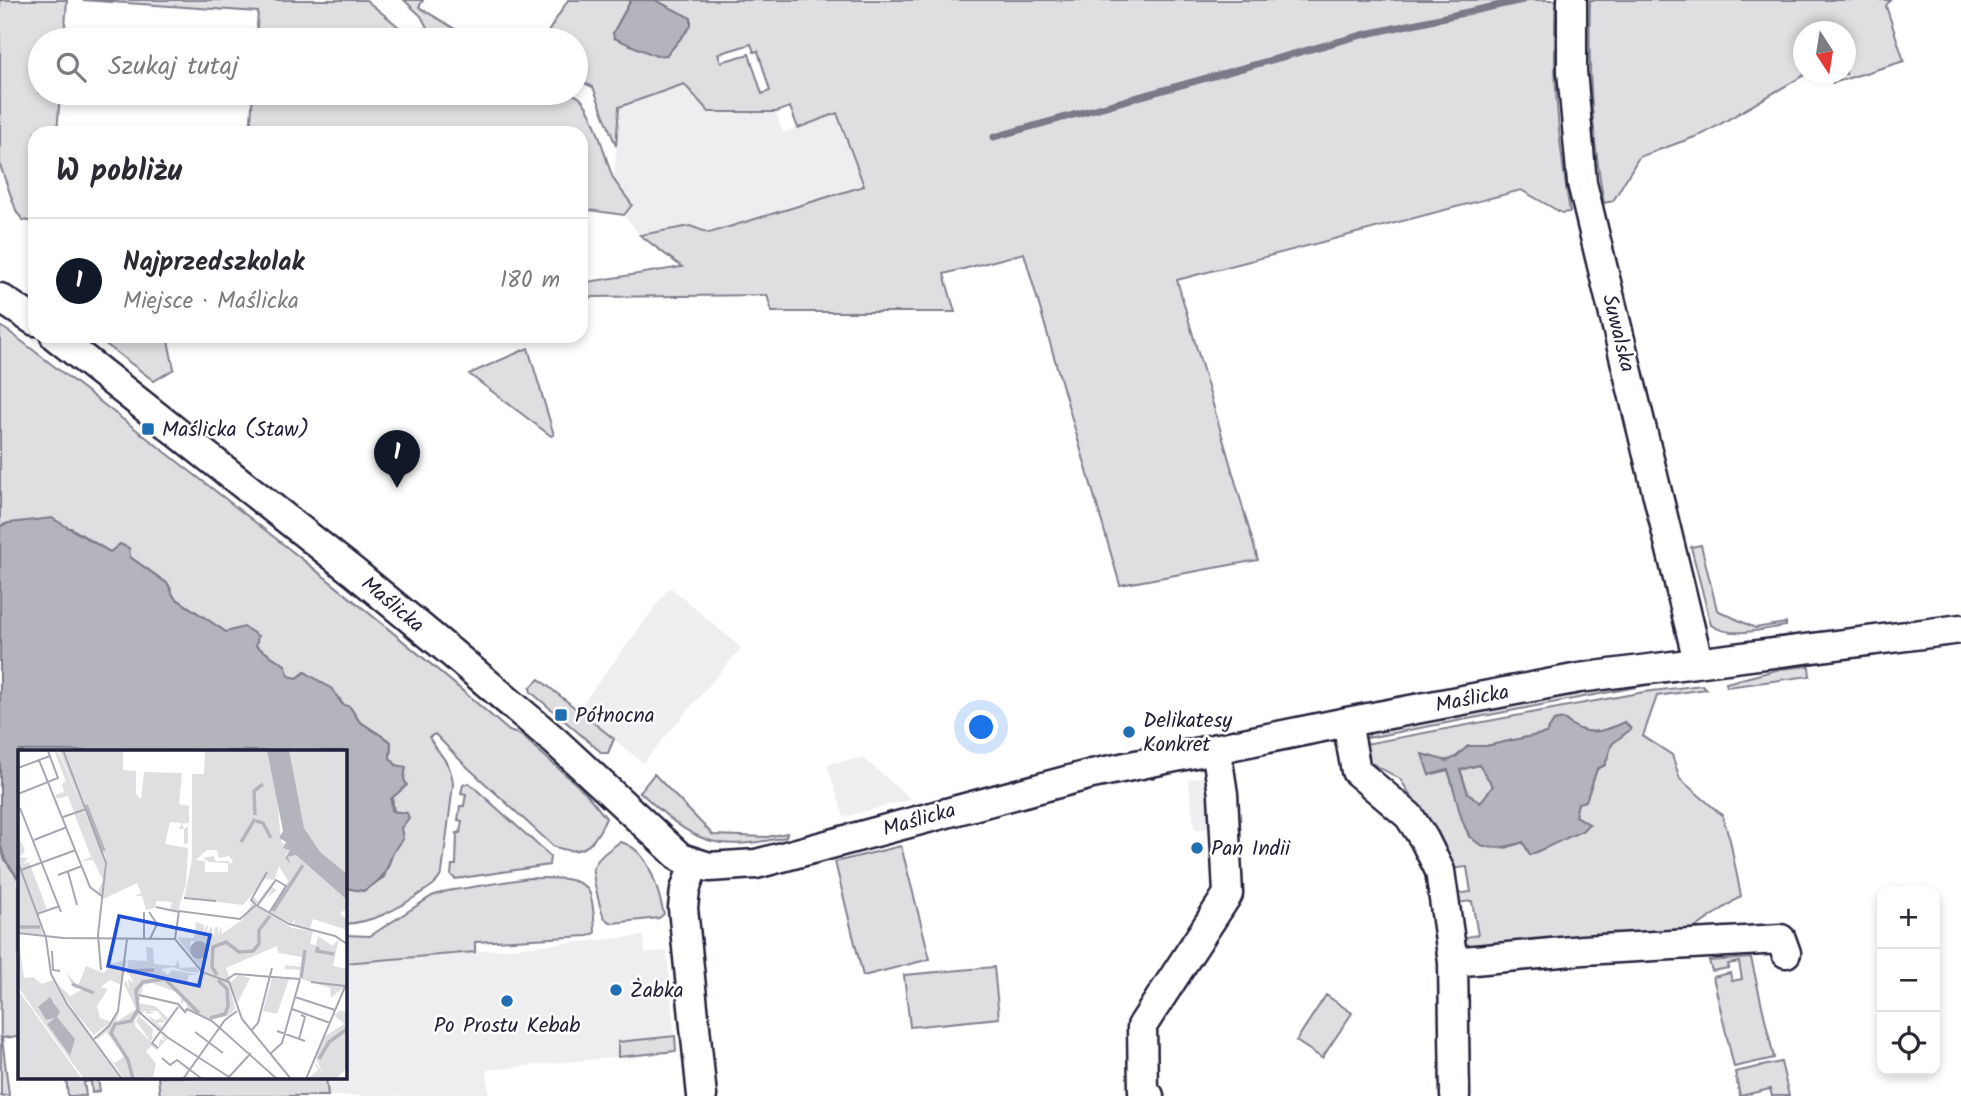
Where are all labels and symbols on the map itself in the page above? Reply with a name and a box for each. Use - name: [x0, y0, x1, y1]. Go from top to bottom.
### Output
- north arrow: [1793, 21, 1856, 84]
- street label: Suwalska: [1592, 291, 1643, 376]
- place label: Maślicka (Staw): [162, 414, 309, 447]
- marker: Maślicka (Staw): [140, 421, 156, 437]
- pin: 1: [374, 430, 420, 488]
- street label: Maślicka: [353, 569, 431, 642]
- street label: Maślicka: [1433, 676, 1512, 723]
- place label: Północna: [575, 700, 655, 733]
- place label: Delikatesy Konkret: [1143, 705, 1232, 762]
- marker: Północna: [553, 707, 569, 723]
- your location: [964, 710, 998, 744]
- marker: Delikatesy Konkret: [1121, 724, 1137, 740]
- inset map: [18, 750, 346, 1078]
- street label: Maślicka: [879, 794, 960, 847]
- place label: Pan Indii: [1211, 833, 1291, 866]
- marker: Pan Indii: [1189, 840, 1205, 856]
- place label: Żabka: [630, 975, 684, 1008]
- marker: Żabka: [608, 982, 624, 998]
- marker: Po Prostu Kebab: [499, 993, 515, 1009]
- place label: Po Prostu Kebab: [434, 1010, 580, 1043]

